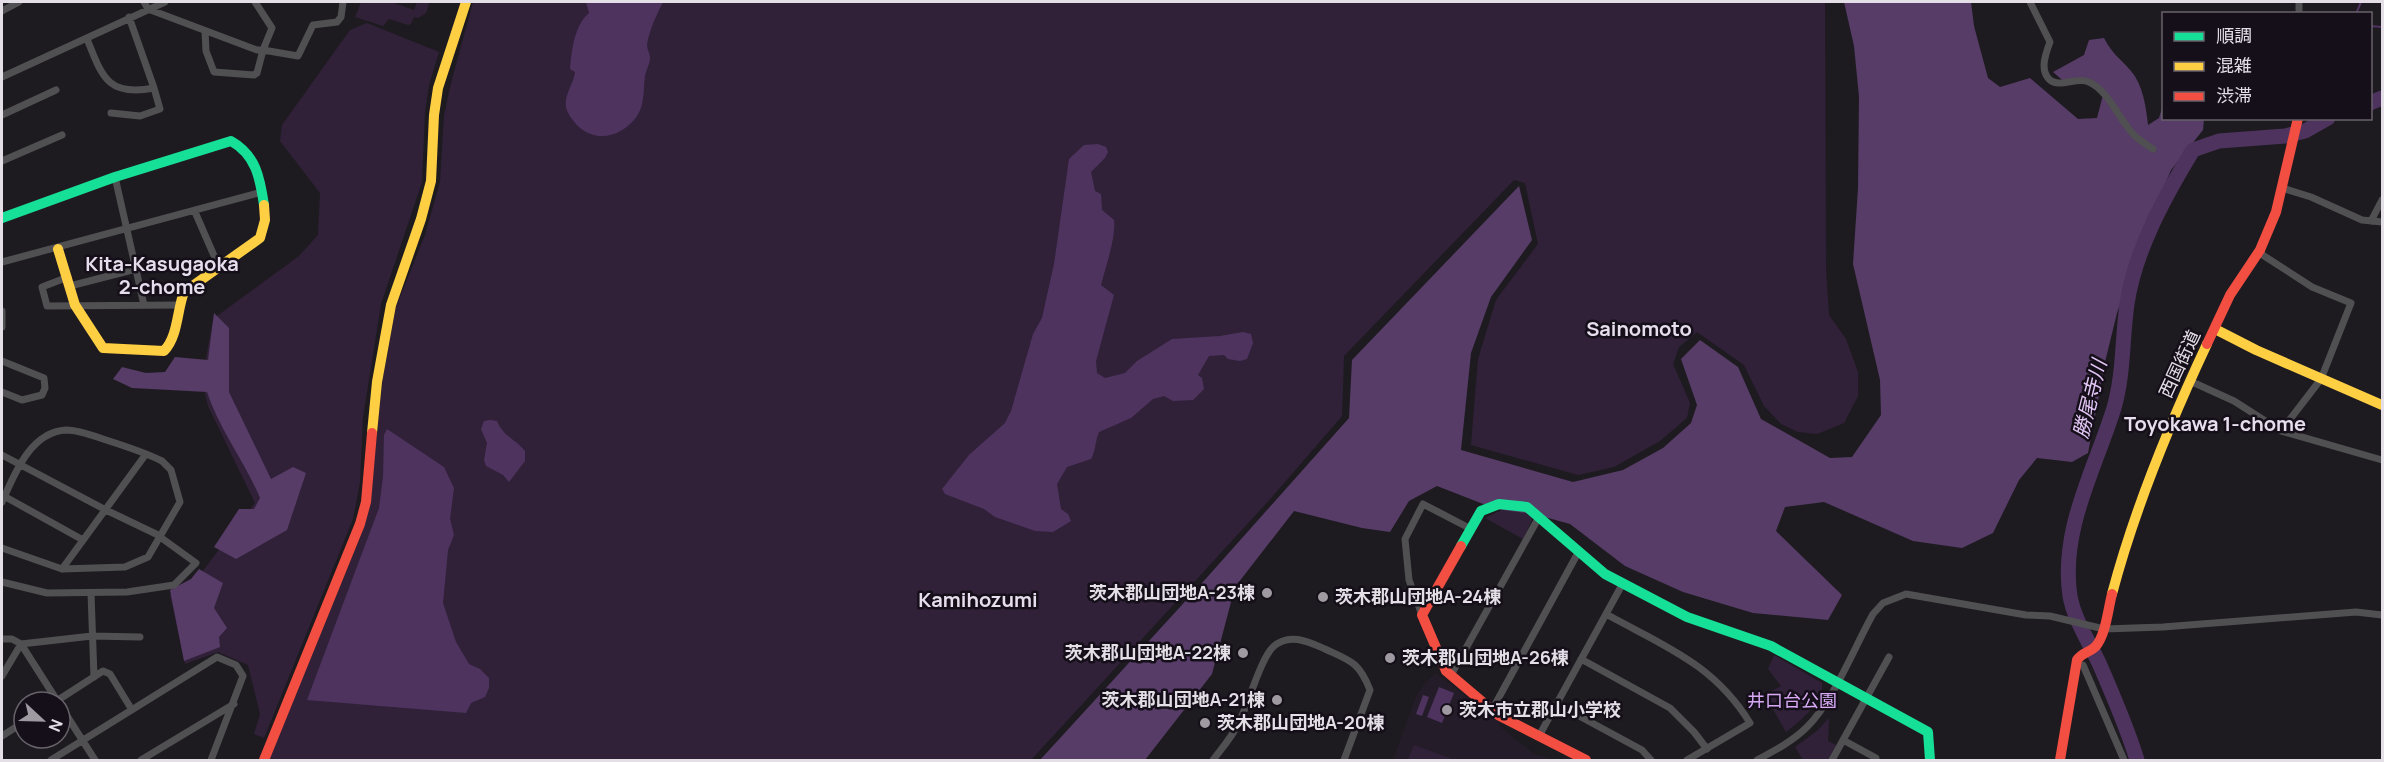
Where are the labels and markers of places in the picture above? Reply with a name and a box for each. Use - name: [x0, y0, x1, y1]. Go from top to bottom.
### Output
- place label: 茨木郡山団地A-23棟: [1089, 580, 1255, 604]
- place label: 茨木郡山団地A-24棟: [1335, 584, 1501, 608]
- marker: 茨木郡山団地A-23棟: [1260, 586, 1274, 600]
- marker: 茨木郡山団地A-24棟: [1316, 590, 1330, 604]
- place label: 茨木郡山団地A-22棟: [1065, 640, 1231, 664]
- place label: 茨木郡山団地A-26棟: [1402, 645, 1569, 669]
- marker: 茨木郡山団地A-22棟: [1236, 646, 1250, 660]
- marker: 茨木郡山団地A-26棟: [1383, 651, 1397, 665]
- place label: 茨木郡山団地A-21棟: [1101, 687, 1265, 711]
- marker: 茨木郡山団地A-21棟: [1270, 693, 1284, 707]
- place label: 茨木市立郡山小学校: [1459, 697, 1621, 721]
- marker: 茨木市立郡山小学校: [1440, 703, 1454, 717]
- place label: 茨木郡山団地A-20棟: [1217, 710, 1384, 734]
- marker: 茨木郡山団地A-20棟: [1198, 716, 1212, 730]

